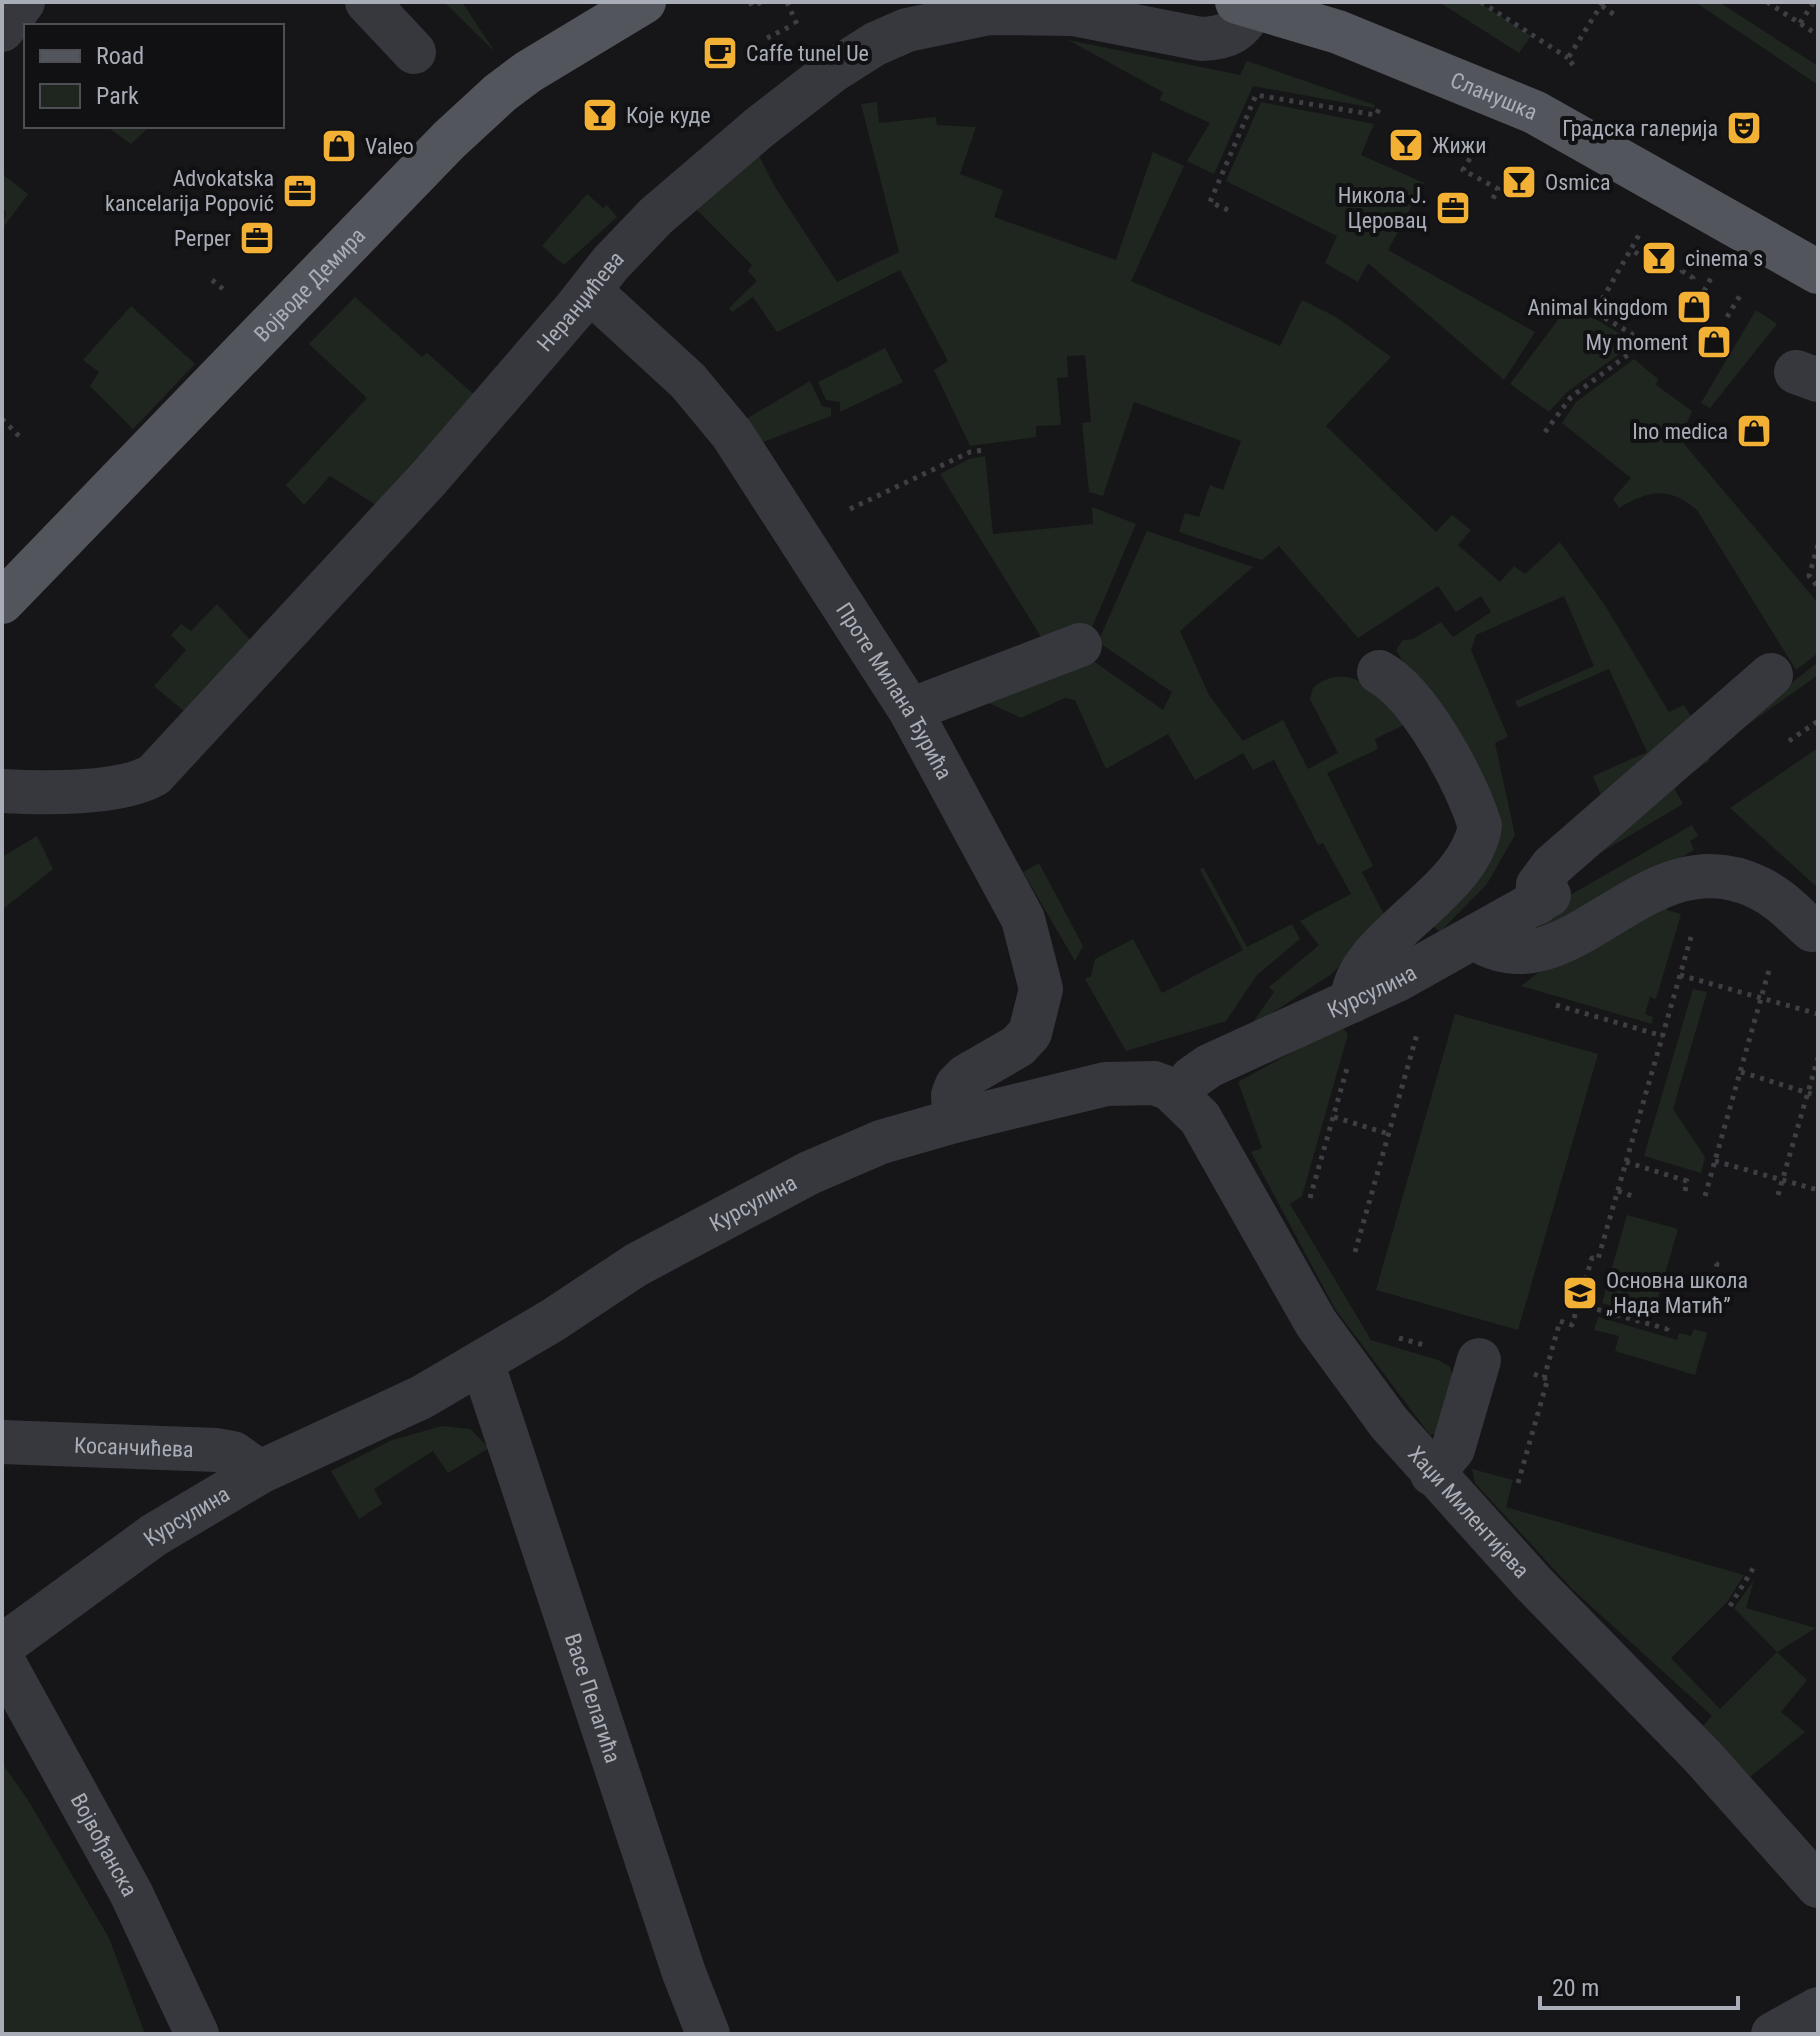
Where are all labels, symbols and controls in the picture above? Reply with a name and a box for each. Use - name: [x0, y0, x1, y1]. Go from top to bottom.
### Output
- legend: [24, 24, 284, 128]
- cafe icon: Caffe tunel Ue: [701, 34, 739, 72]
- place label: Caffe tunel Ue: [746, 41, 869, 66]
- text: Road: [96, 42, 144, 70]
- street label: Сланушка: [1447, 67, 1541, 125]
- text: Park: [96, 82, 139, 110]
- bar icon: Које куде: [581, 96, 619, 134]
- place label: Које куде: [626, 103, 711, 128]
- theatre icon: Градска галерија: [1725, 109, 1763, 147]
- place label: Градска галерија: [1562, 116, 1718, 141]
- bar icon: Жижи: [1387, 126, 1425, 164]
- shop icon: Valeo: [320, 127, 358, 165]
- place label: Жижи: [1432, 133, 1486, 158]
- place label: Valeo: [365, 134, 414, 159]
- bar icon: Osmica: [1500, 163, 1538, 201]
- place label: Advokatska kancelarija Popović: [105, 166, 274, 216]
- place label: Osmica: [1545, 170, 1611, 195]
- office icon: Advokatska kancelarija Popović: [281, 172, 319, 210]
- place label: Никола Ј. Церовац: [1338, 183, 1427, 233]
- office icon: Никола Ј. Церовац: [1434, 189, 1472, 227]
- office icon: Perper: [238, 219, 276, 257]
- street label: Војводе Демира: [249, 223, 370, 347]
- place label: Perper: [174, 226, 231, 251]
- bar icon: cinema s: [1640, 239, 1678, 277]
- street label: Неранџићева: [532, 246, 629, 356]
- place label: cinema s: [1685, 246, 1763, 271]
- shop icon: Animal kingdom: [1675, 288, 1713, 326]
- place label: Animal kingdom: [1527, 295, 1668, 320]
- shop icon: My moment: [1695, 323, 1733, 361]
- place label: My moment: [1586, 330, 1688, 355]
- shop icon: Ino medica: [1735, 412, 1773, 450]
- place label: Ino medica: [1632, 419, 1728, 444]
- street label: Проте Милана Ђурића: [831, 598, 957, 784]
- street label: Курсулина: [1324, 960, 1421, 1023]
- street label: Курсулина: [705, 1170, 801, 1237]
- place label: Основна школа „Нада Матић”: [1606, 1268, 1748, 1318]
- school or university icon: Основна школа „Нада Матић”: [1561, 1274, 1599, 1312]
- street label: Косанчићева: [74, 1433, 194, 1462]
- street label: Хаџи Милентијева: [1403, 1441, 1534, 1583]
- street label: Курсулина: [139, 1481, 234, 1551]
- street label: Васе Пелагића: [560, 1630, 626, 1766]
- street label: Војвођанска: [65, 1789, 142, 1901]
- scale bar: [1540, 1960, 1738, 2010]
- text: 20 m: [1552, 1974, 1599, 2002]

